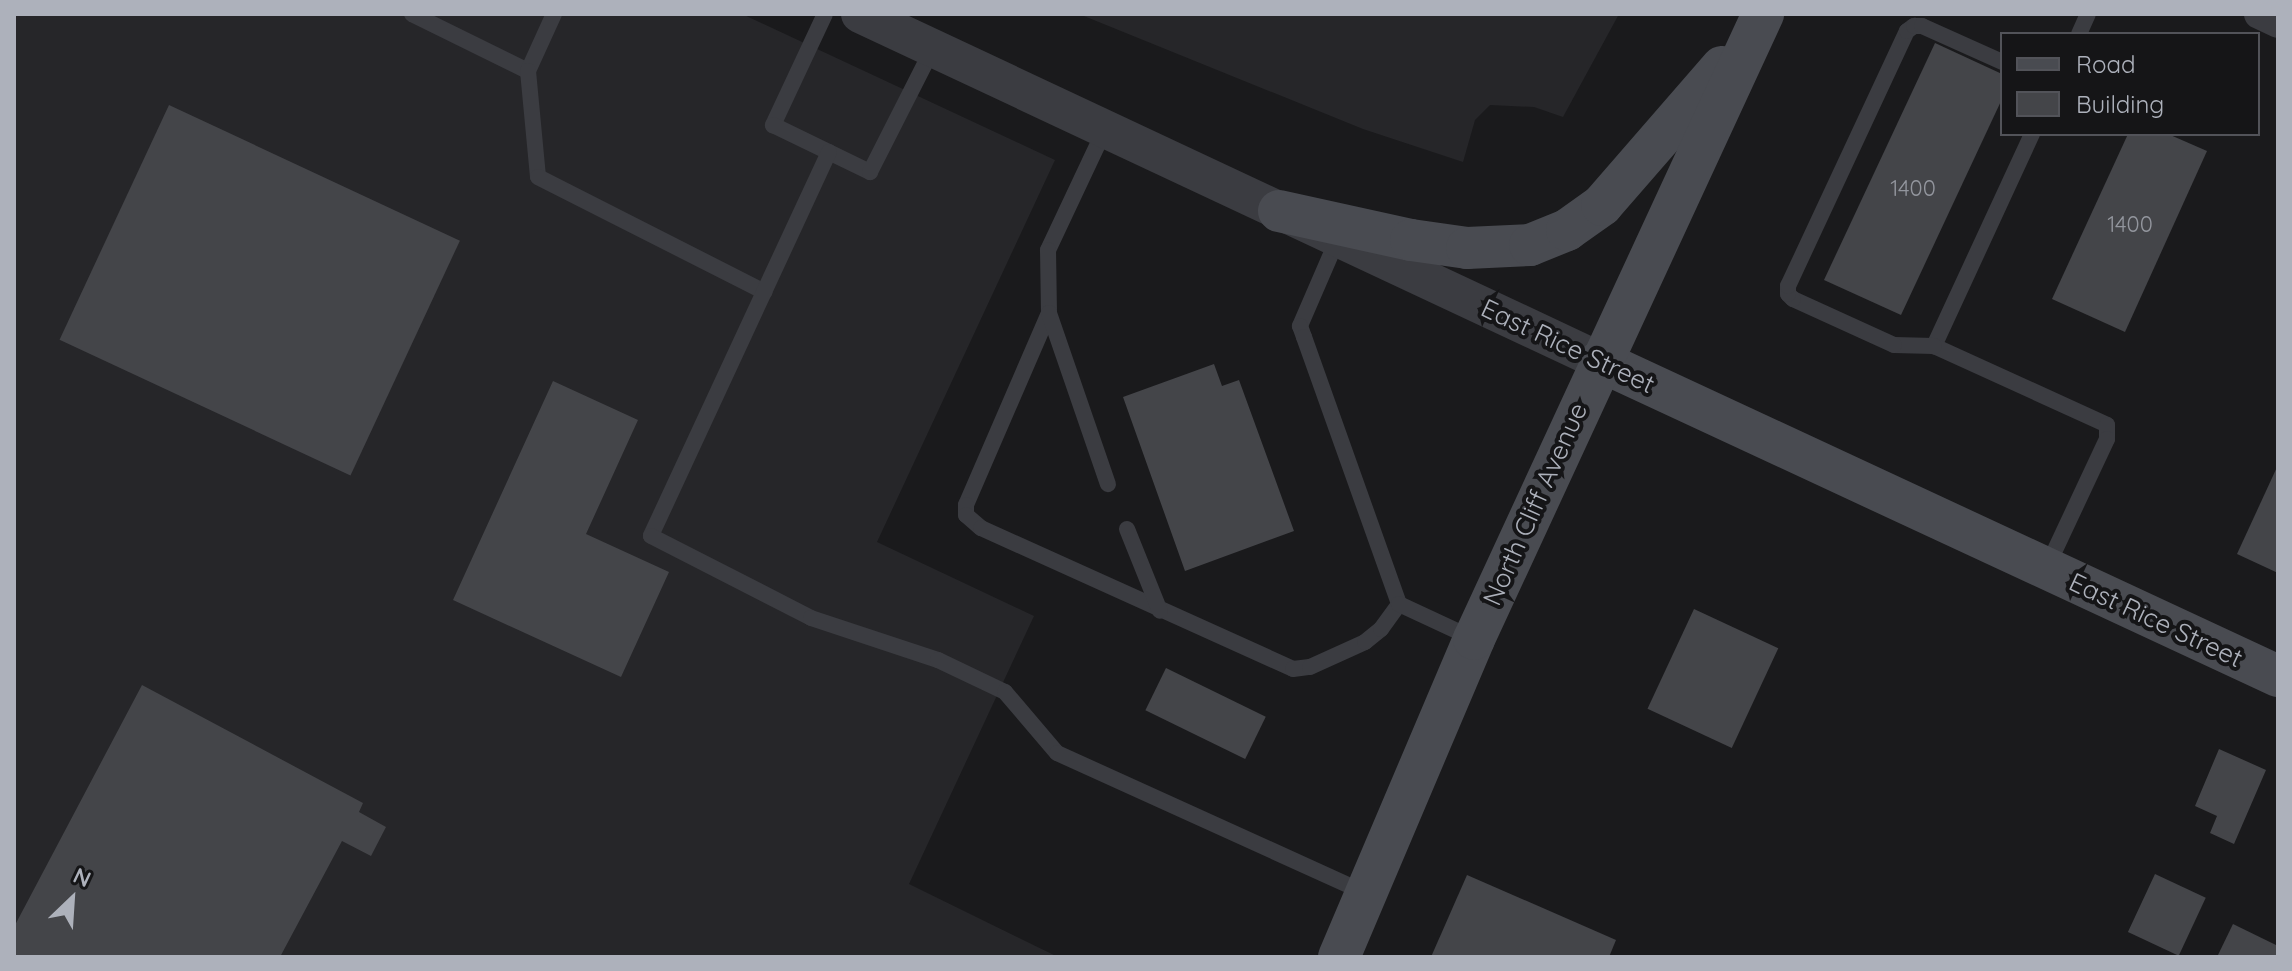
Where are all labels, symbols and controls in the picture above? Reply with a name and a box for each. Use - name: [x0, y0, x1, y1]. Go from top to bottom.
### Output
- legend: [2000, 32, 2260, 136]
- text: Road: [2076, 49, 2136, 79]
- text: Building: [2076, 89, 2164, 119]
- house number: 1400: [1890, 176, 1936, 202]
- house number: 1400: [2107, 212, 2153, 238]
- street label: East Rice Street: [1476, 292, 1660, 400]
- street label: North Cliff Avenue: [1476, 398, 1594, 610]
- street label: East Rice Street: [2064, 566, 2248, 674]
- north arrow: [32, 859, 112, 939]
- text: N: [69, 861, 95, 893]

